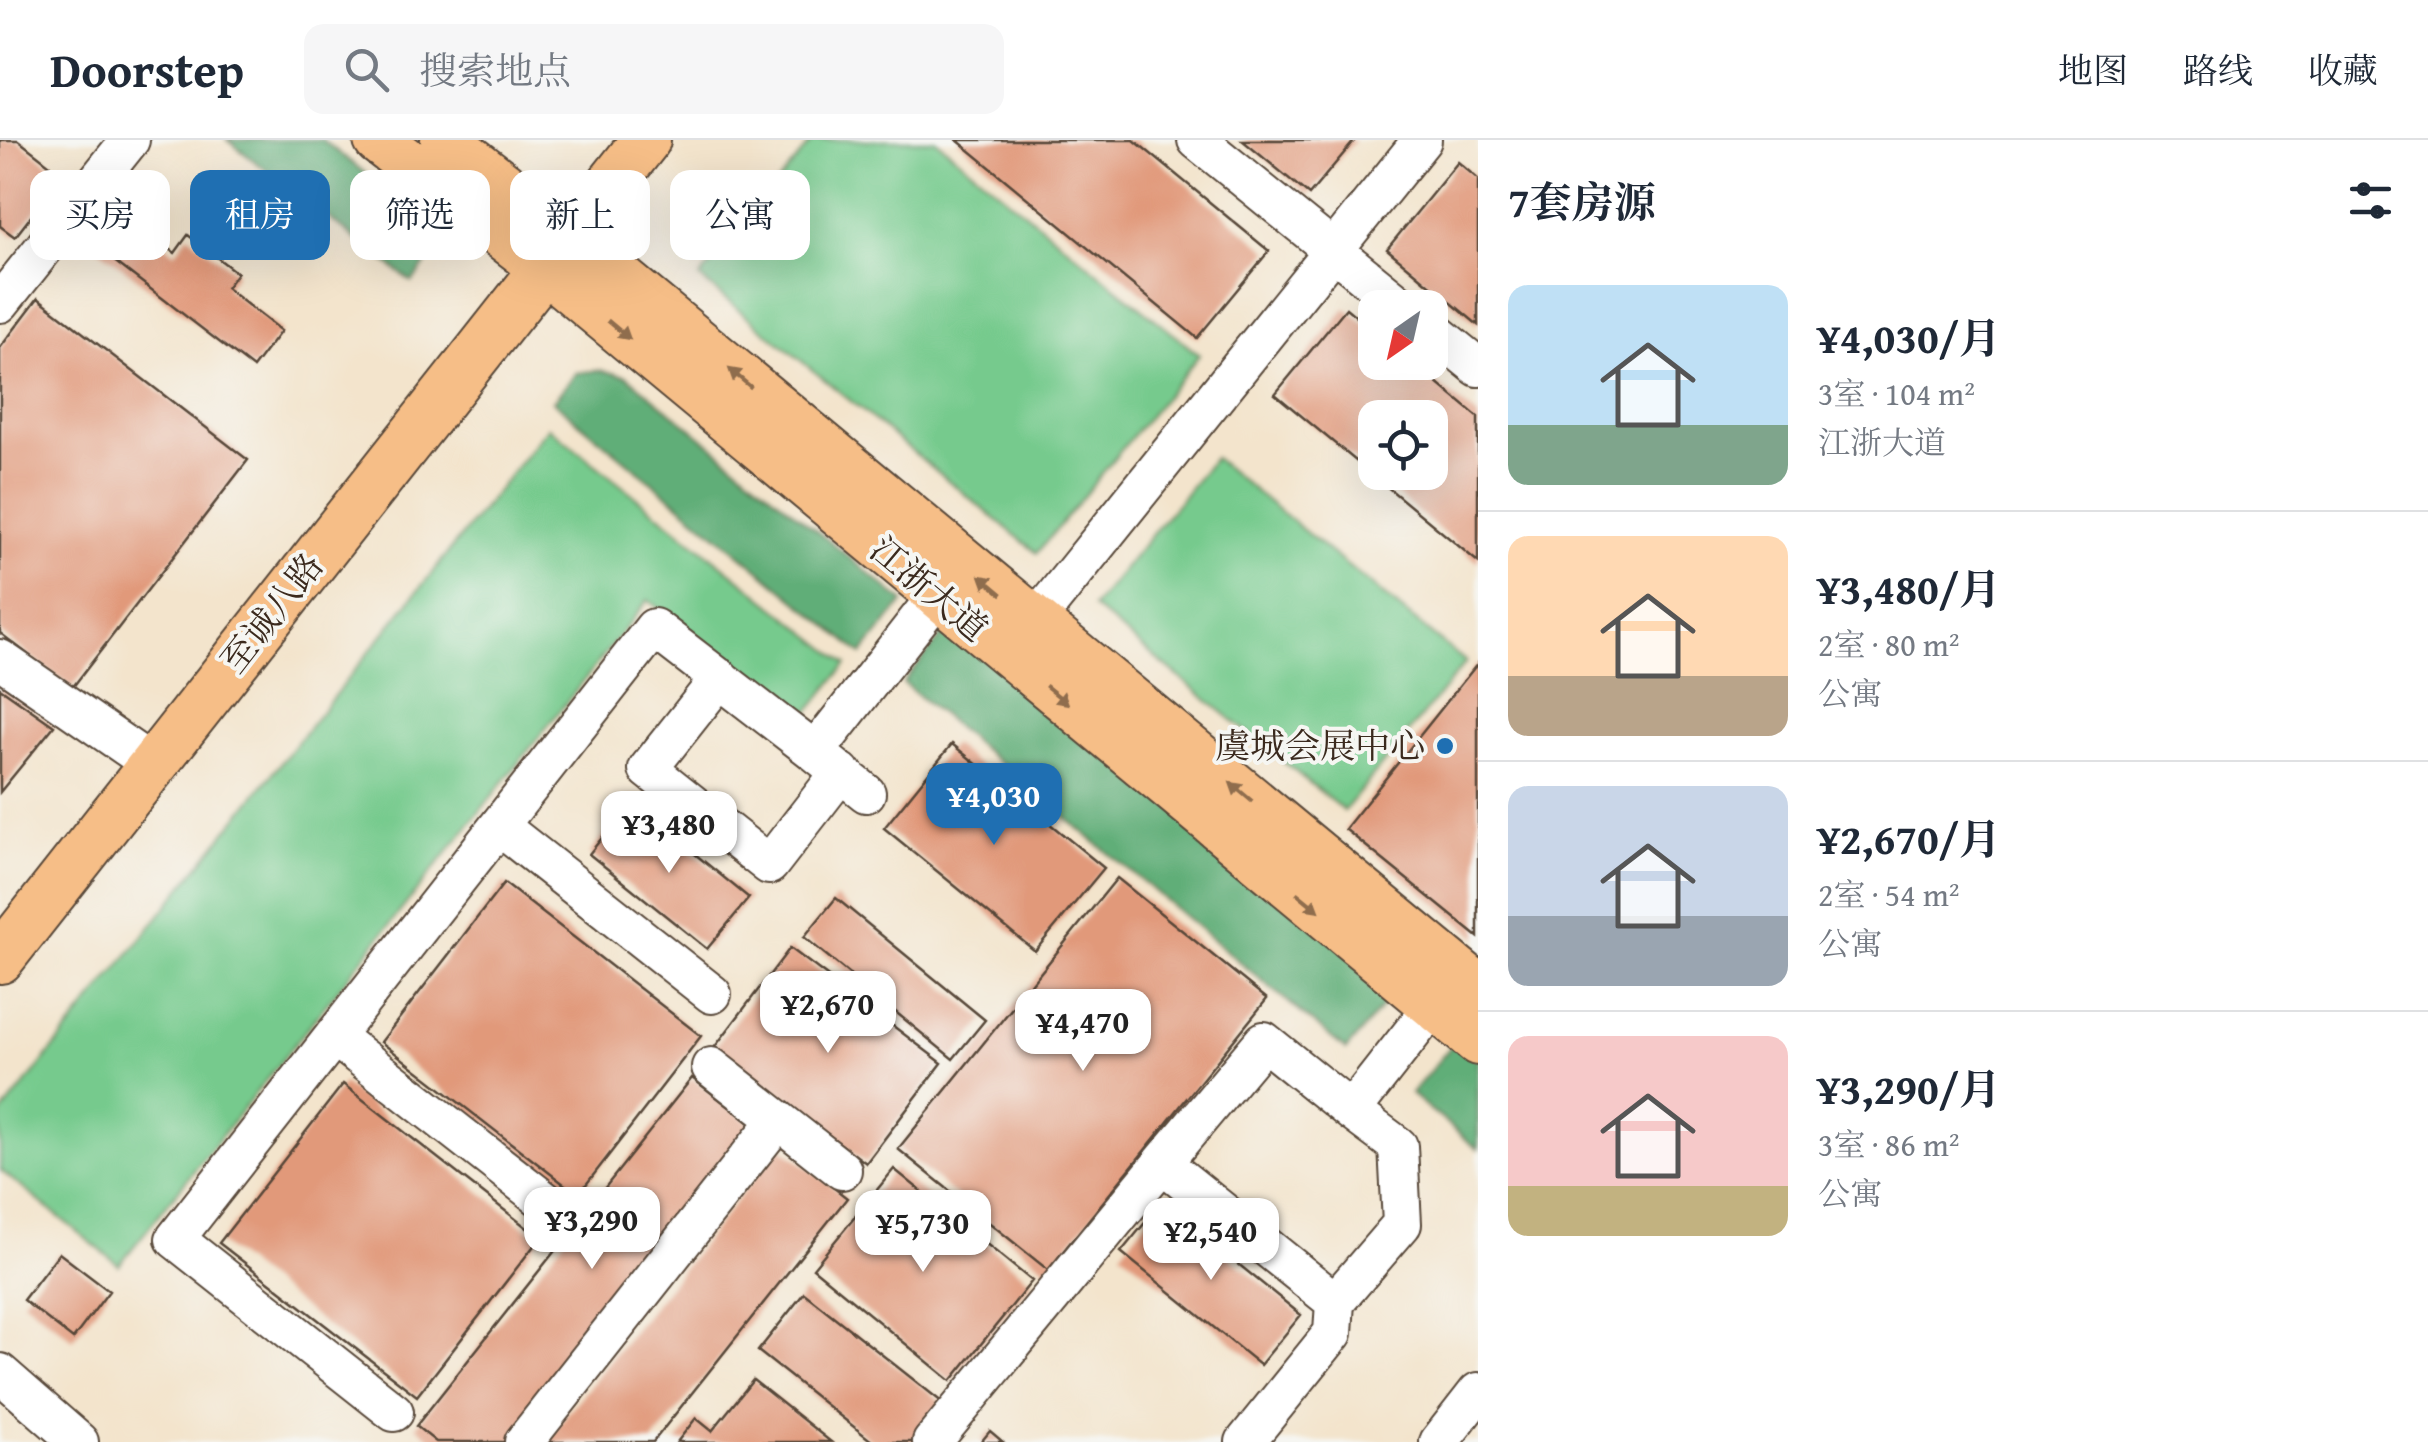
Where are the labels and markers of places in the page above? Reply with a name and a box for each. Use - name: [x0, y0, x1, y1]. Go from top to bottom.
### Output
- place label: 虞城会展中心: [1215, 720, 1425, 771]
- marker: 虞城会展中心: [1434, 735, 1456, 757]
- pin: ¥4,030: [913, 763, 1075, 848]
- pin: ¥3,480: [588, 791, 750, 876]
- pin: ¥2,670: [747, 971, 909, 1056]
- pin: ¥4,470: [1002, 989, 1164, 1074]
- pin: ¥3,290: [511, 1187, 673, 1272]
- pin: ¥5,730: [842, 1190, 1004, 1275]
- pin: ¥2,540: [1130, 1198, 1292, 1283]

